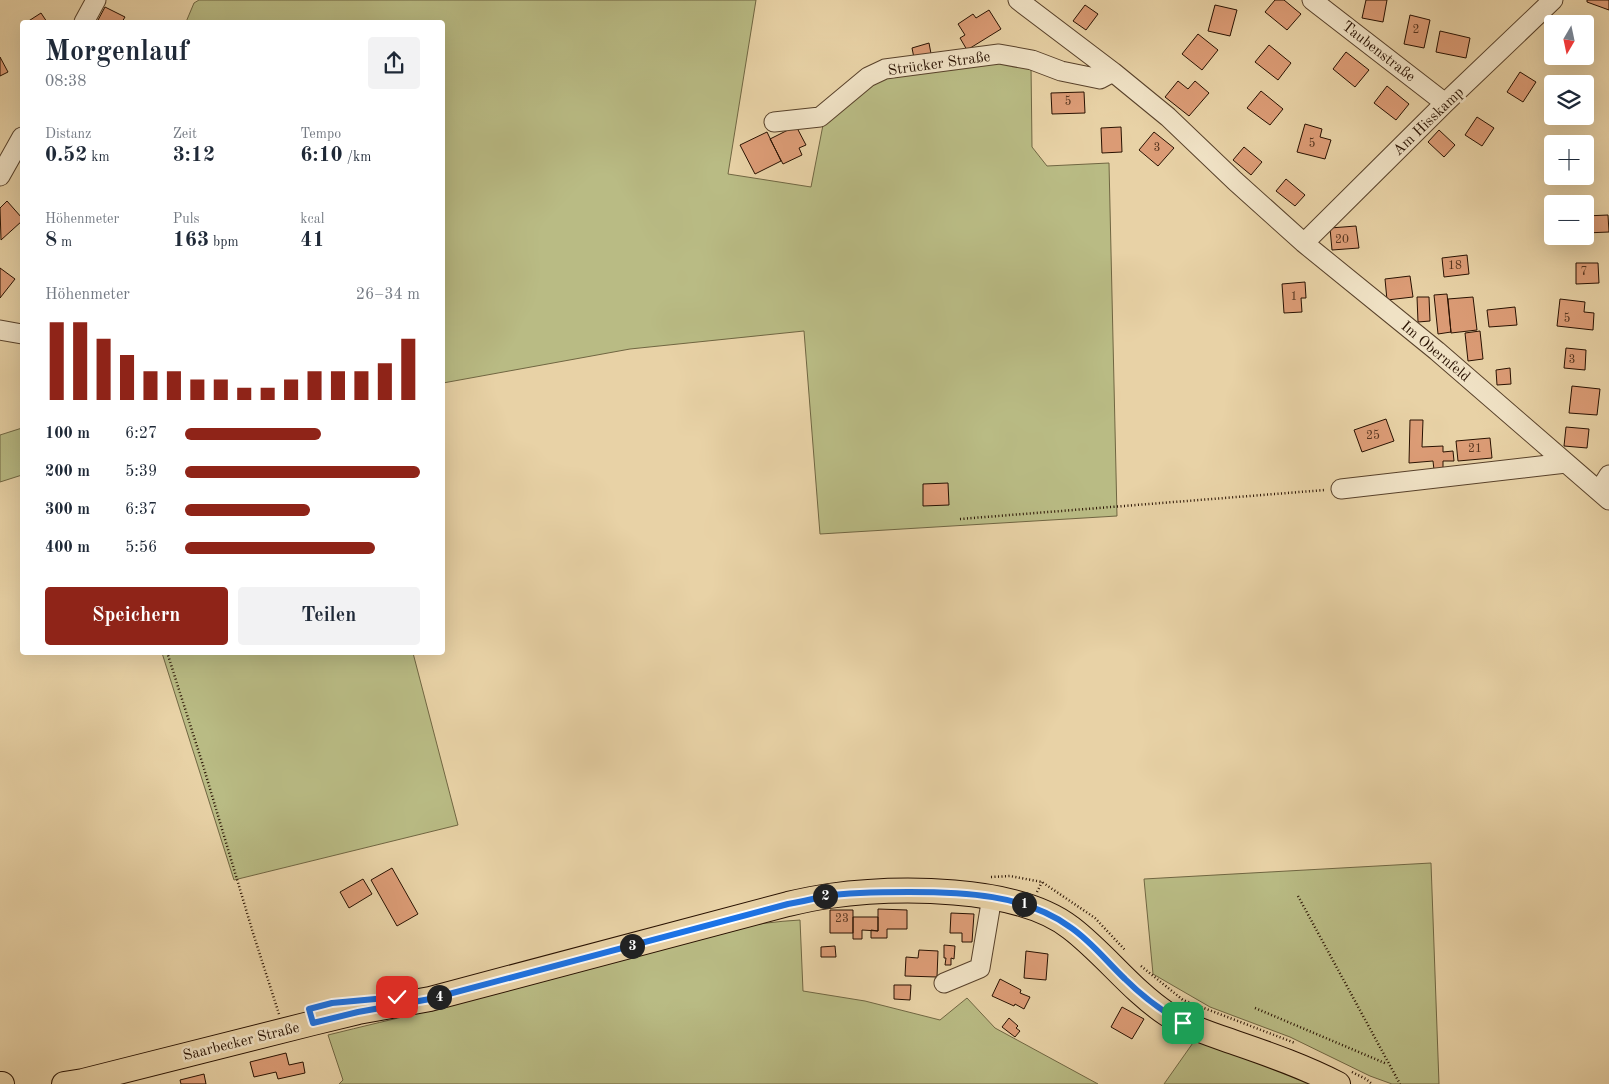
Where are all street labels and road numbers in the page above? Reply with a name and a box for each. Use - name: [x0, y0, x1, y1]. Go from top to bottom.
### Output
- street label: Taubenstraße: [1339, 19, 1418, 85]
- street label: Strücker Straße: [887, 50, 991, 79]
- street label: Am Hisskamp: [1391, 85, 1467, 159]
- street label: Im Obernfeld: [1398, 319, 1473, 385]
- street label: Saarbecker Straße: [182, 1021, 301, 1064]

